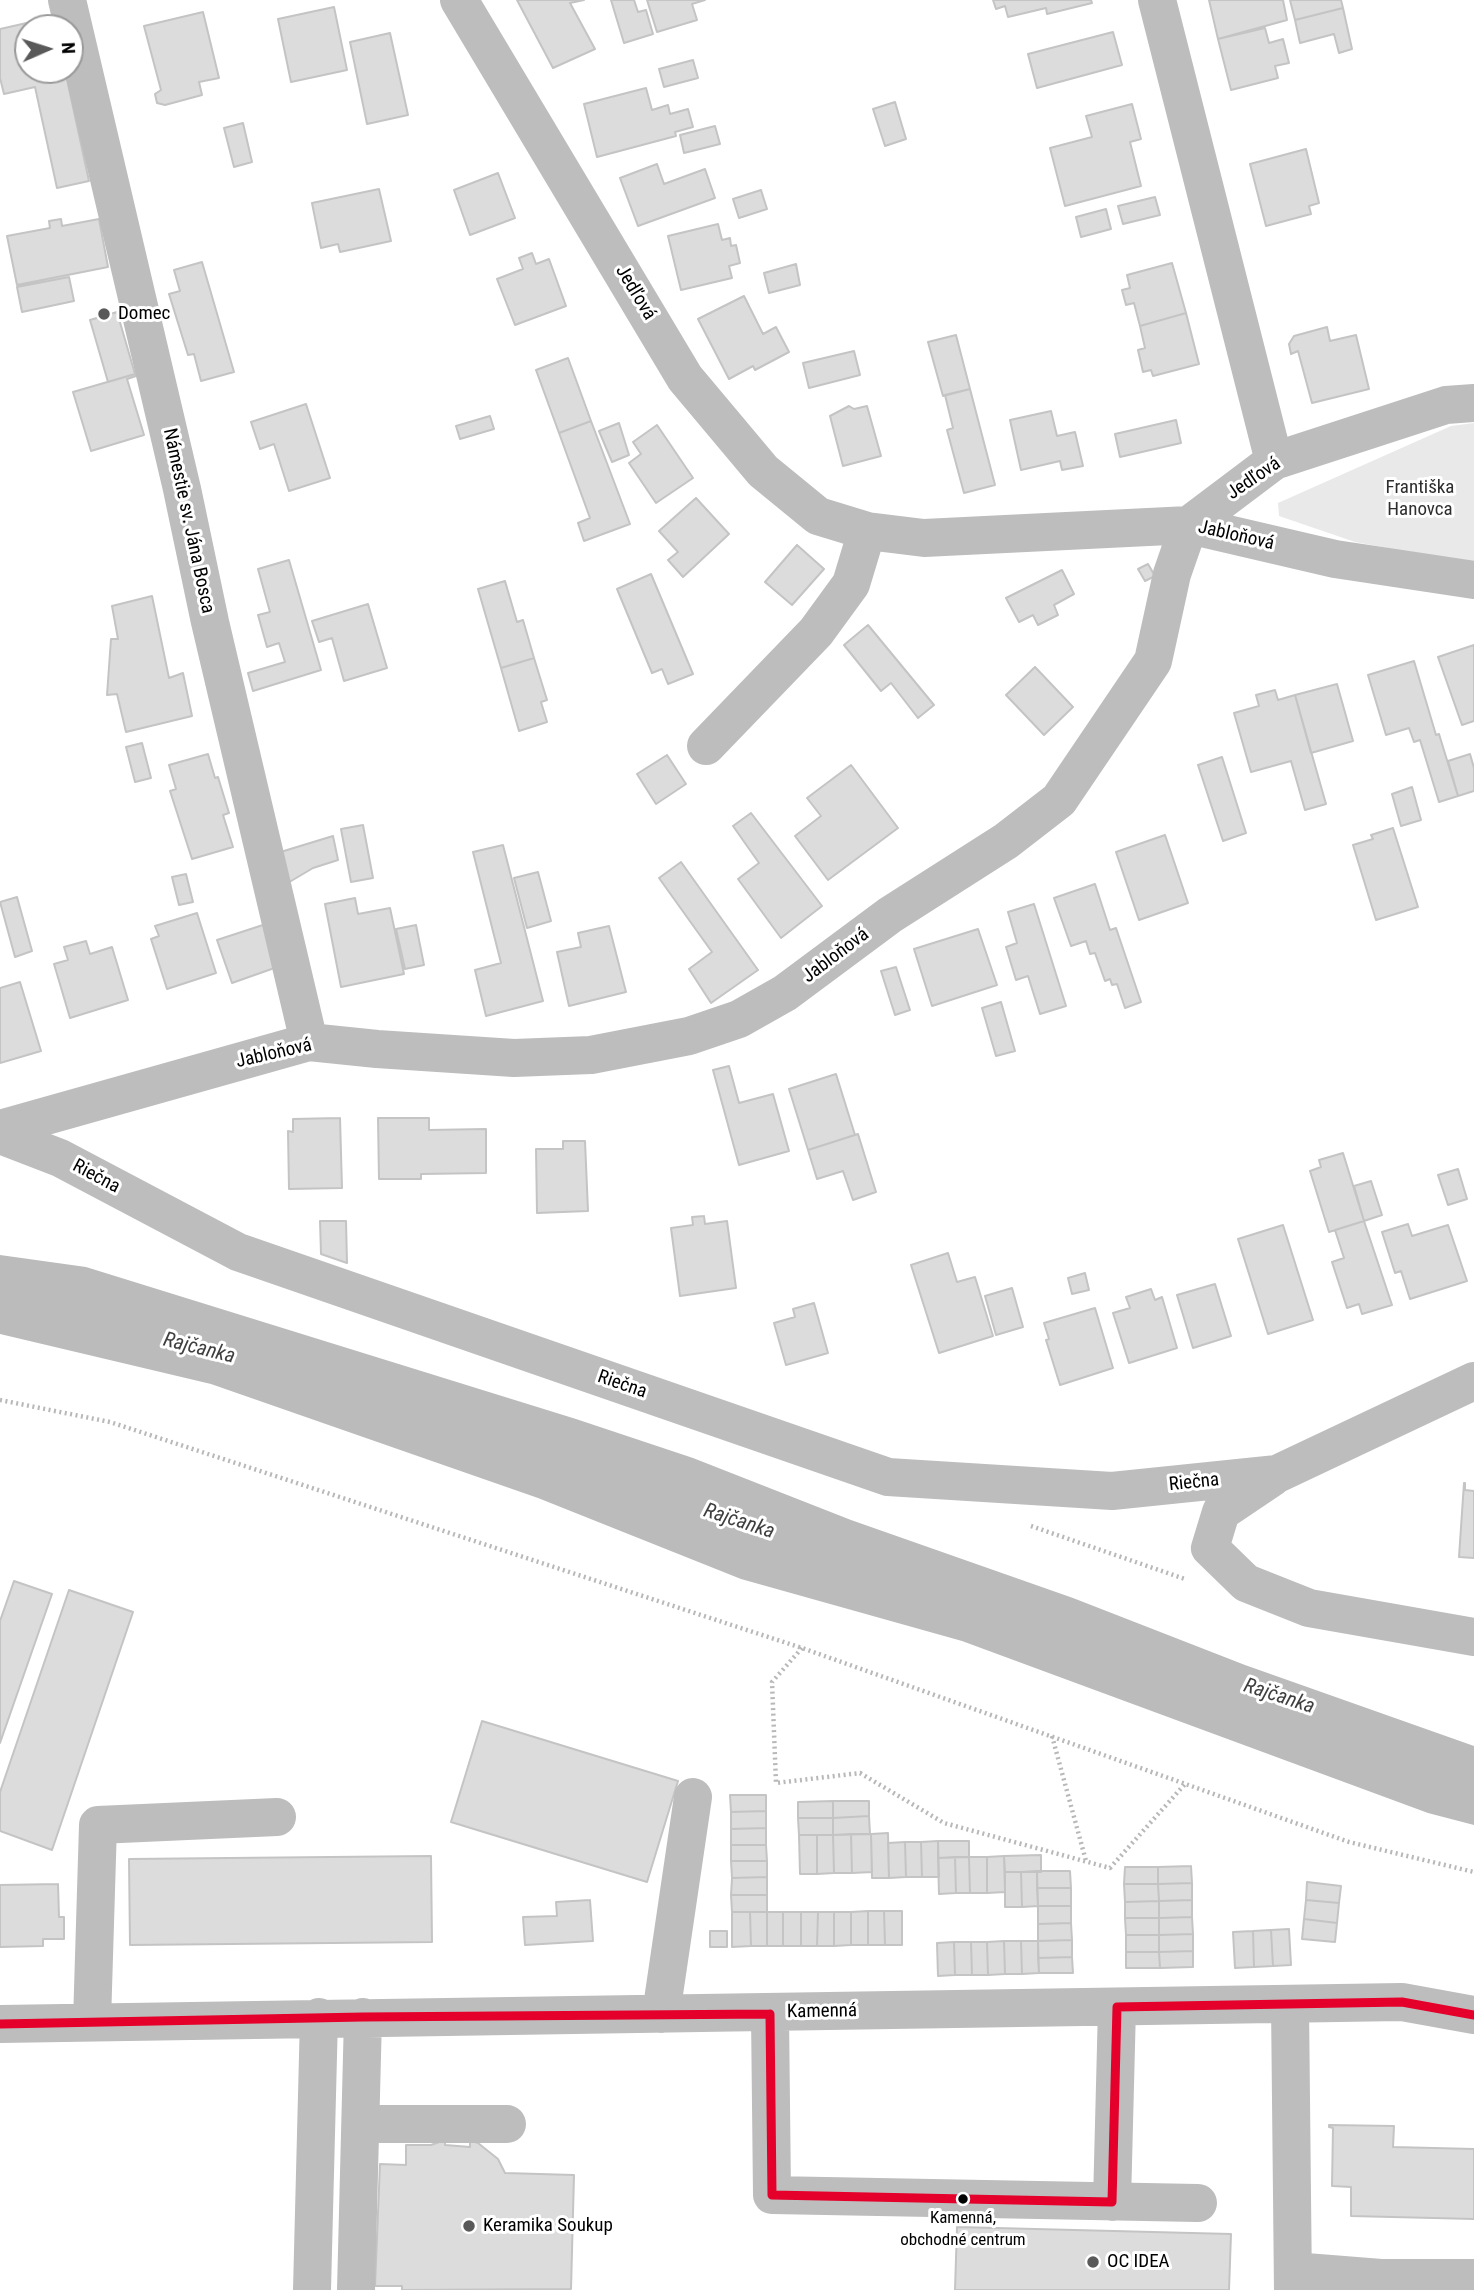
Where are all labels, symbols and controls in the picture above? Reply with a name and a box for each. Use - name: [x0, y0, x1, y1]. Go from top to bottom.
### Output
- north arrow: [14, 14, 84, 84]
- text: N: [57, 42, 80, 54]
- street label: Jedľová: [610, 262, 660, 324]
- place label: Domec: [118, 303, 170, 325]
- marker: Domec: [96, 306, 112, 322]
- street label: Námestie sv. Jána Bosca: [157, 426, 219, 616]
- street label: Jedľová: [1223, 453, 1285, 505]
- park label: Františka Hanovca: [1386, 477, 1454, 521]
- street label: Jabloňová: [1196, 516, 1276, 556]
- street label: Jabloňová: [798, 924, 874, 988]
- street label: Jabloňová: [234, 1034, 314, 1074]
- street label: Riečna: [68, 1155, 124, 1199]
- water label: Rajčanka: [160, 1328, 238, 1370]
- street label: Riečna: [594, 1366, 650, 1404]
- street label: Riečna: [1168, 1469, 1220, 1497]
- water label: Rajčanka: [700, 1499, 778, 1545]
- water label: Rajčanka: [1240, 1674, 1318, 1720]
- street label: Kamenná: [787, 2000, 857, 2024]
- marker: Kamenná, obchodné centrum: [956, 2192, 970, 2206]
- place label: Kamenná, obchodné centrum: [900, 2209, 1026, 2249]
- place label: Keramika Soukup: [483, 2215, 613, 2237]
- marker: Keramika Soukup: [461, 2218, 477, 2234]
- place label: OC IDEA: [1107, 2251, 1170, 2273]
- marker: OC IDEA: [1085, 2254, 1101, 2270]

